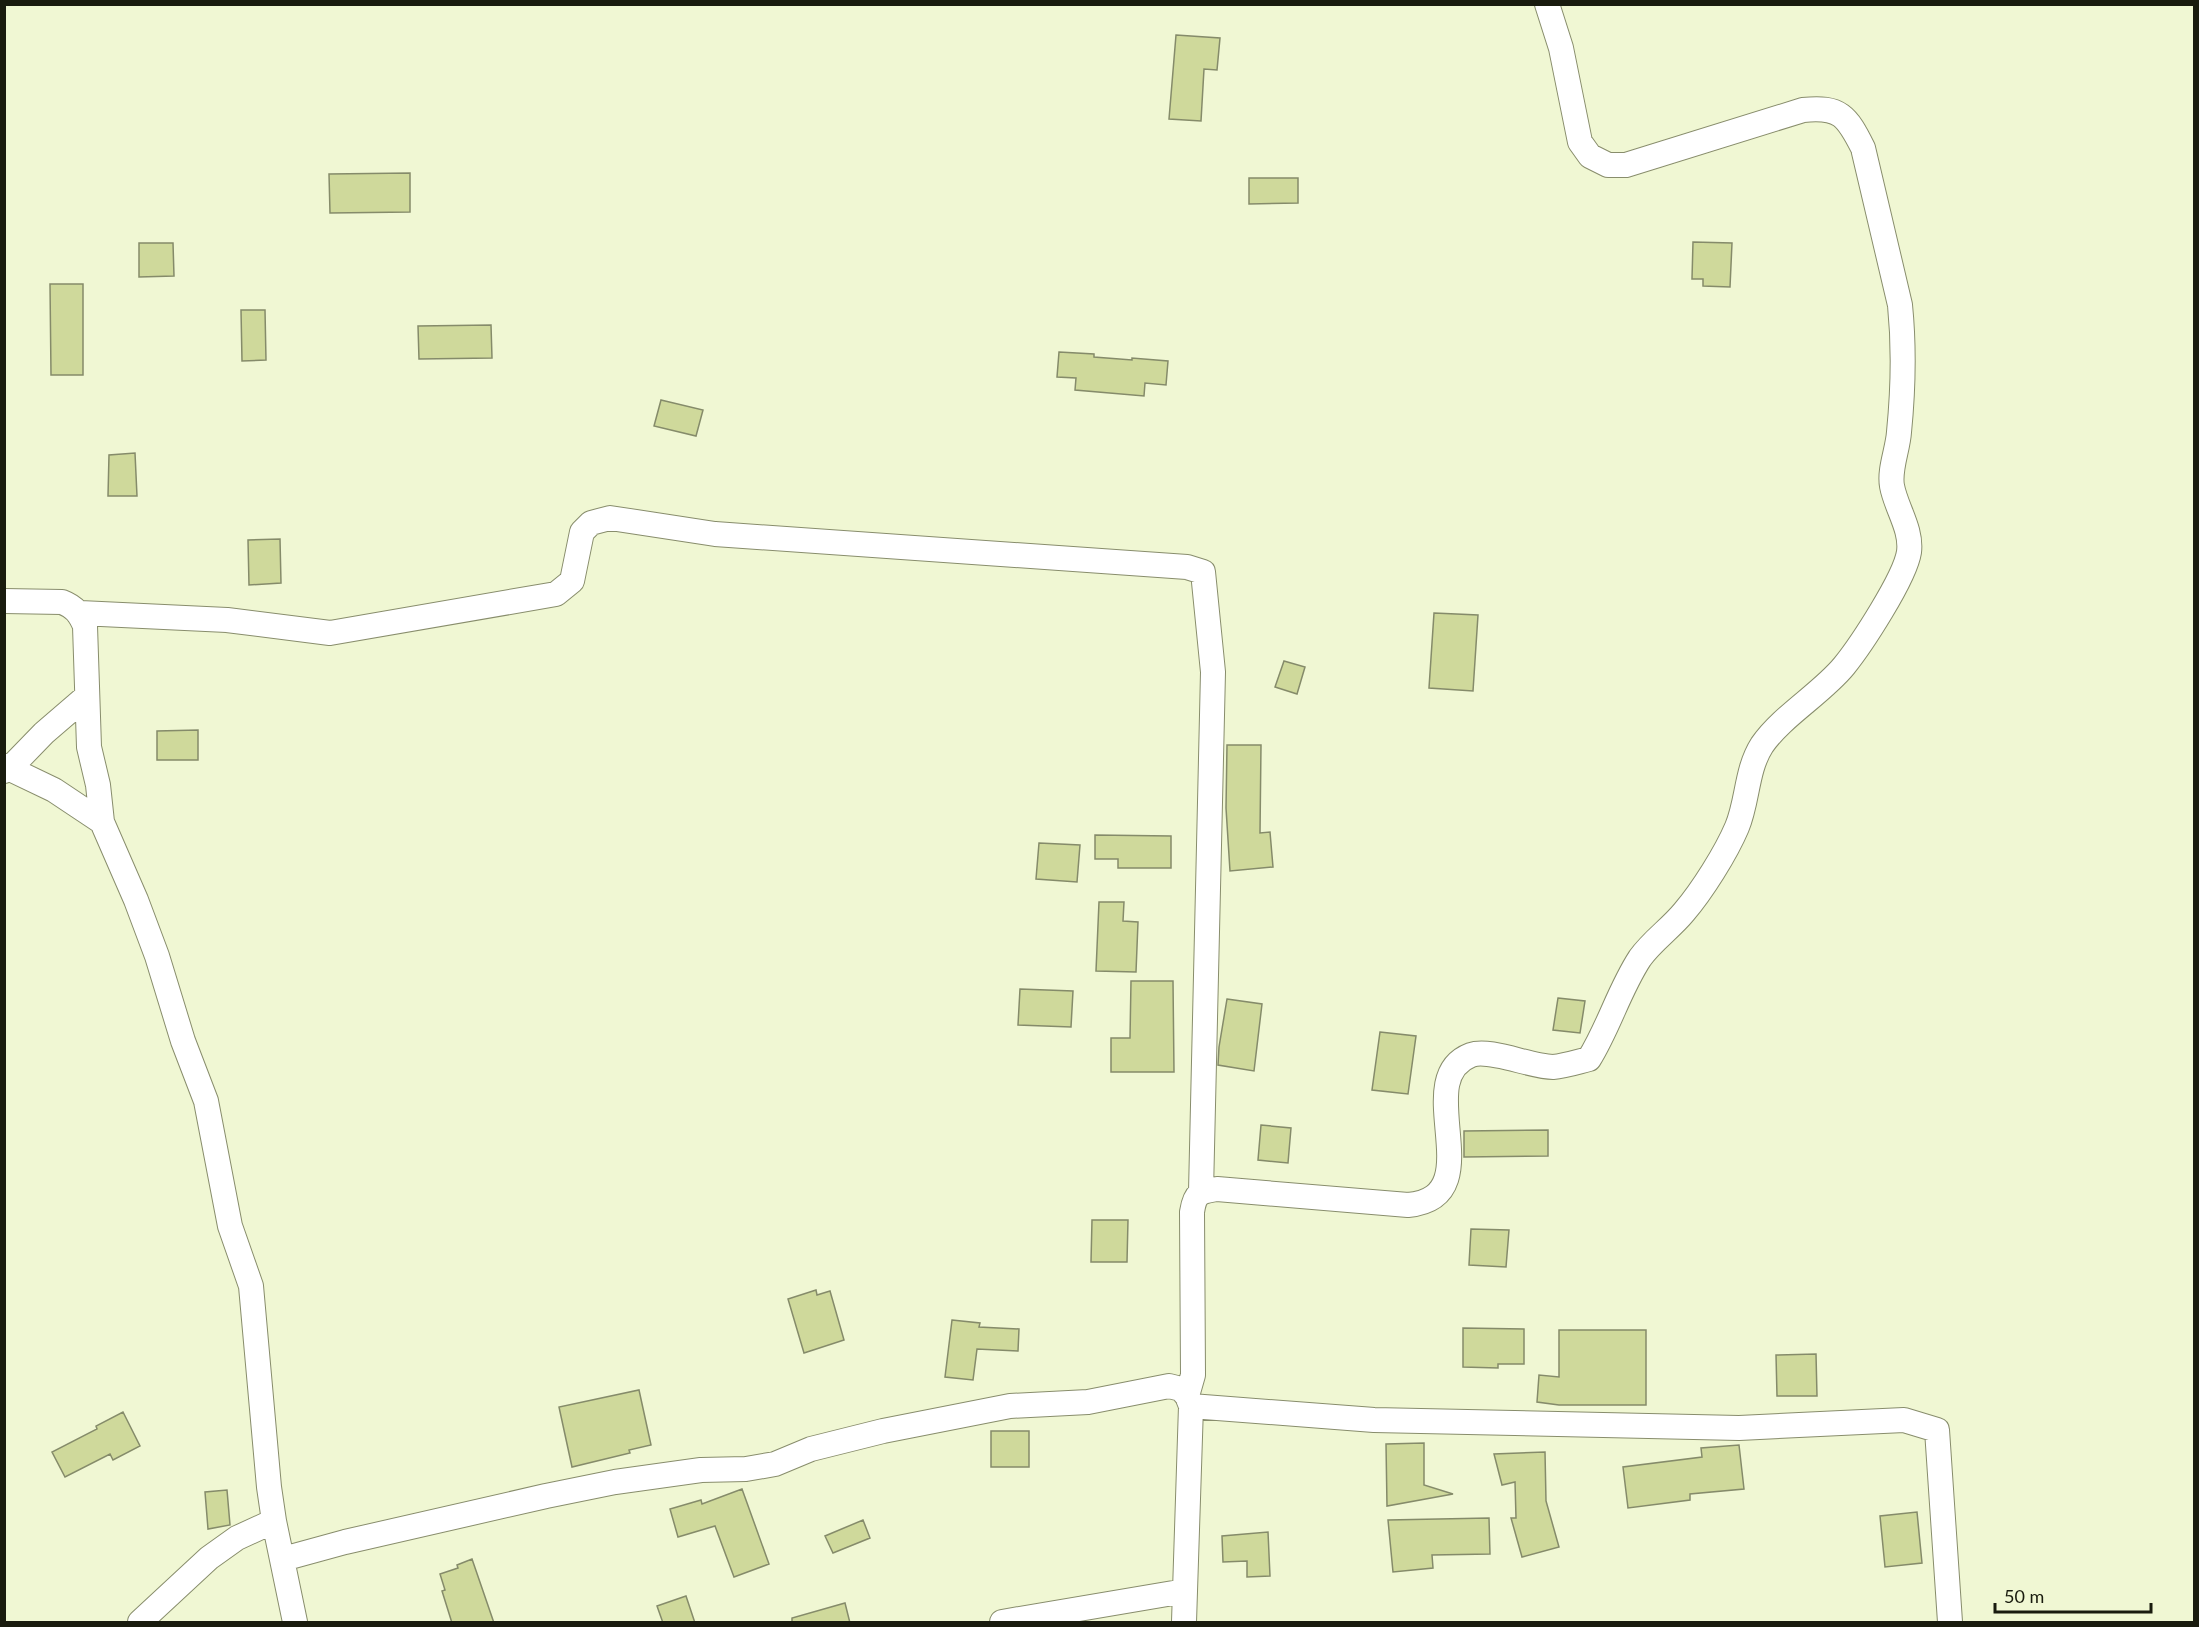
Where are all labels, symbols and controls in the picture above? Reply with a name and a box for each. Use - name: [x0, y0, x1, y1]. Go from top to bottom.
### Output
- scale bar: [1995, 1576, 2151, 1614]
- text: 50 m: [2004, 1585, 2044, 1607]

